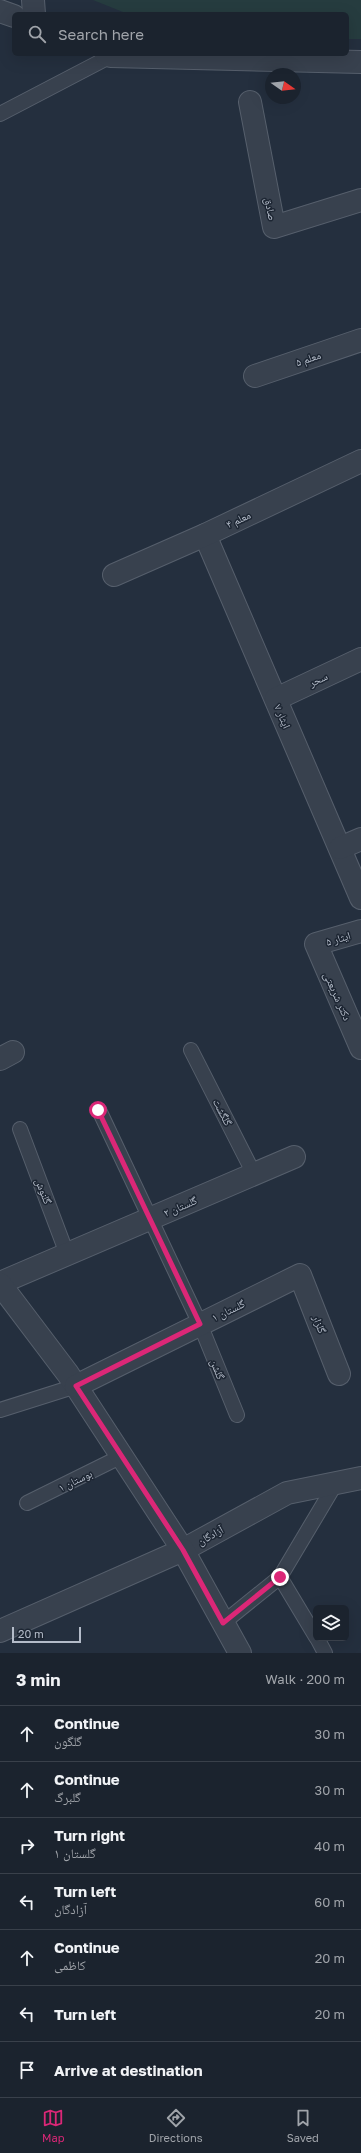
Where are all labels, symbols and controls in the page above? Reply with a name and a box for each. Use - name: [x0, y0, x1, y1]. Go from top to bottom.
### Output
- search box: [12, 12, 349, 56]
- icon: search: [26, 23, 48, 45]
- text: Search here: [58, 25, 144, 43]
- north arrow: [265, 68, 301, 104]
- street label: صادق: [261, 196, 280, 222]
- street label: معلم ۵: [294, 348, 323, 370]
- street label: معلم ۴: [224, 508, 253, 532]
- street label: سحر: [306, 669, 329, 689]
- street label: ایثار ۷: [272, 702, 294, 730]
- street label: ایثار ۵: [324, 928, 352, 948]
- street label: دکتر شریعتی: [321, 970, 355, 1023]
- street label: گلگشت: [211, 1096, 235, 1128]
- route start: [89, 1101, 107, 1119]
- street label: گلنوش: [32, 1176, 55, 1207]
- street label: گلستان ۲: [161, 1193, 200, 1220]
- street label: گلستان ۱: [209, 1296, 248, 1325]
- street label: گلزار: [310, 1312, 330, 1335]
- street label: گلشن: [207, 1357, 228, 1382]
- street label: بوستان ۱: [56, 1466, 95, 1495]
- street label: آزادگان: [195, 1522, 226, 1548]
- route end: [271, 1568, 289, 1586]
- map controls: [313, 1605, 349, 1641]
- button: layers: [313, 1605, 349, 1641]
- scale bar: [12, 1625, 81, 1644]
- text: 20 m: [18, 1627, 44, 1640]
- text: 3 min: [16, 1669, 60, 1690]
- text: Walk · 200 m: [265, 1671, 345, 1687]
- text: Continue: [54, 1714, 120, 1732]
- icon: ahead: [16, 1723, 38, 1745]
- text: 30 m: [315, 1726, 345, 1742]
- text: گلگون: [54, 1733, 82, 1749]
- text: Continue: [54, 1770, 120, 1788]
- icon: ahead: [16, 1779, 38, 1801]
- text: 30 m: [315, 1782, 345, 1798]
- text: گلبرگ: [54, 1789, 81, 1805]
- text: Turn right: [54, 1826, 125, 1844]
- icon: right: [16, 1835, 38, 1857]
- text: 40 m: [314, 1838, 345, 1854]
- text: گلستان ۱: [54, 1845, 96, 1861]
- text: Turn left: [54, 1882, 116, 1900]
- icon: left: [16, 1891, 38, 1913]
- text: 60 m: [314, 1894, 345, 1910]
- text: آزادگان: [54, 1901, 87, 1917]
- text: Continue: [54, 1938, 120, 1956]
- icon: ahead: [16, 1947, 38, 1969]
- text: 20 m: [315, 1950, 345, 1966]
- text: کاظمی: [54, 1957, 86, 1973]
- icon: left: [16, 2003, 38, 2025]
- text: Turn left: [54, 2005, 116, 2023]
- text: 20 m: [315, 2006, 345, 2022]
- icon: arrive: [16, 2059, 38, 2081]
- text: Arrive at destination: [54, 2061, 203, 2079]
- tab: Map: [42, 2107, 65, 2144]
- tab: Directions: [149, 2107, 203, 2144]
- tab: Saved: [287, 2107, 319, 2144]

